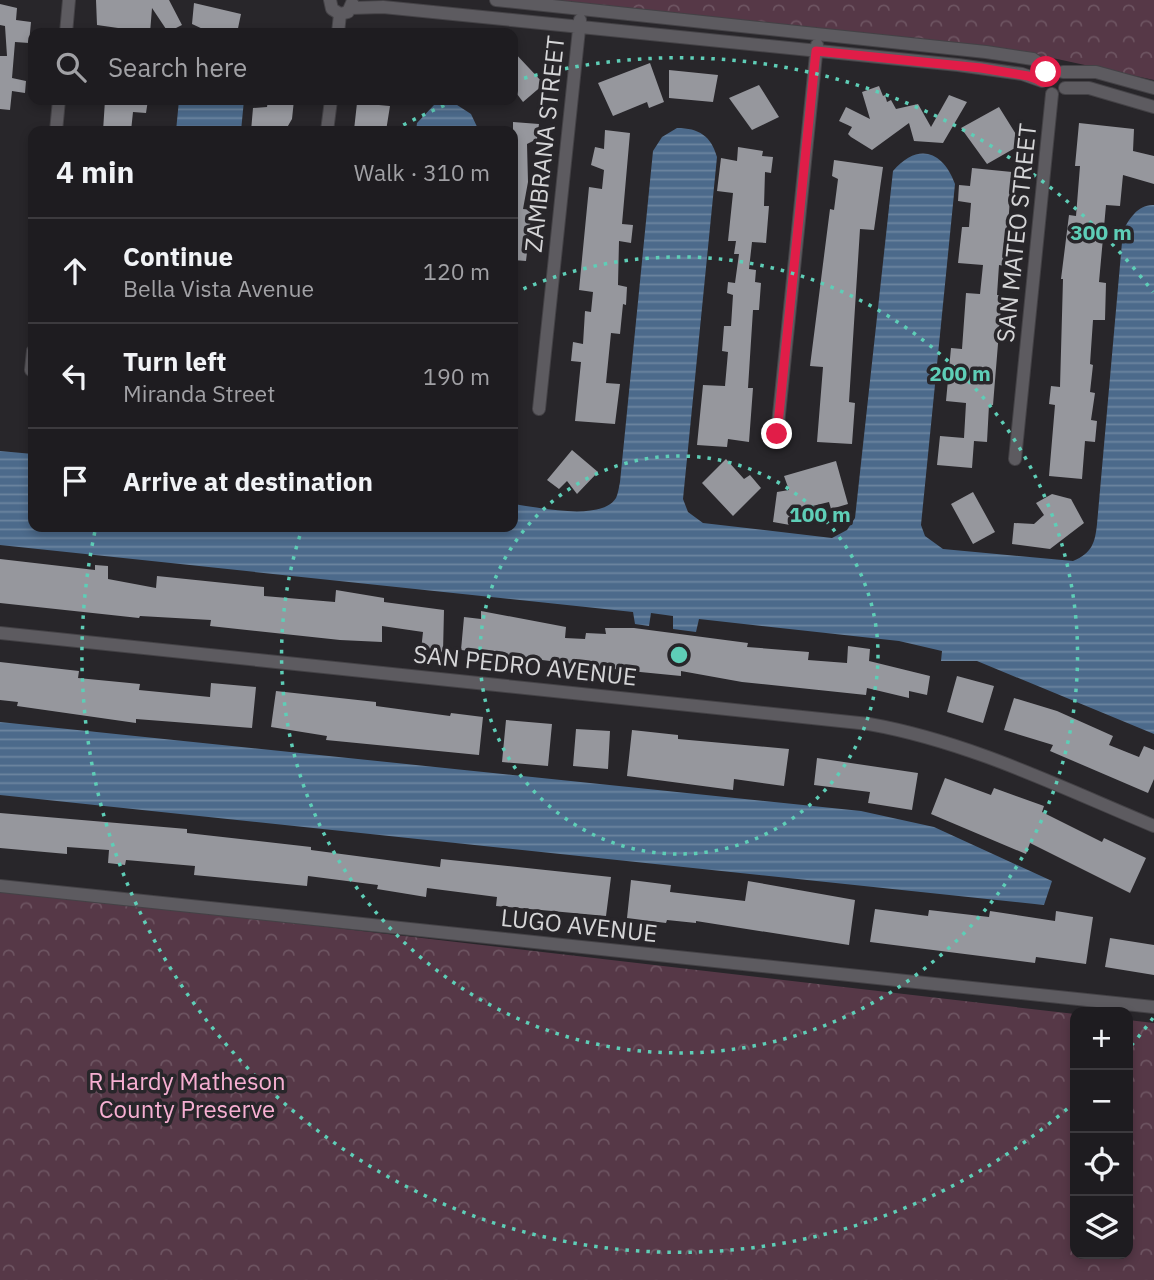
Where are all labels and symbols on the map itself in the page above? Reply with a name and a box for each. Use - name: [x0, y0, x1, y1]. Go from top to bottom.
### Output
- street label: ZAMBRANA STREET: [517, 34, 571, 254]
- route start: [1030, 56, 1061, 87]
- street label: SAN MATEO STREET: [989, 122, 1043, 344]
- text: 300 m: [1070, 218, 1132, 246]
- text: 200 m: [929, 359, 991, 387]
- route end: [761, 418, 792, 449]
- text: 100 m: [789, 500, 851, 528]
- street label: SAN PEDRO AVENUE: [412, 637, 638, 693]
- centre of rings: [667, 643, 691, 667]
- street label: LUGO AVENUE: [499, 901, 659, 949]
- park label: R Hardy Matheson County Preserve: [88, 1065, 286, 1125]

